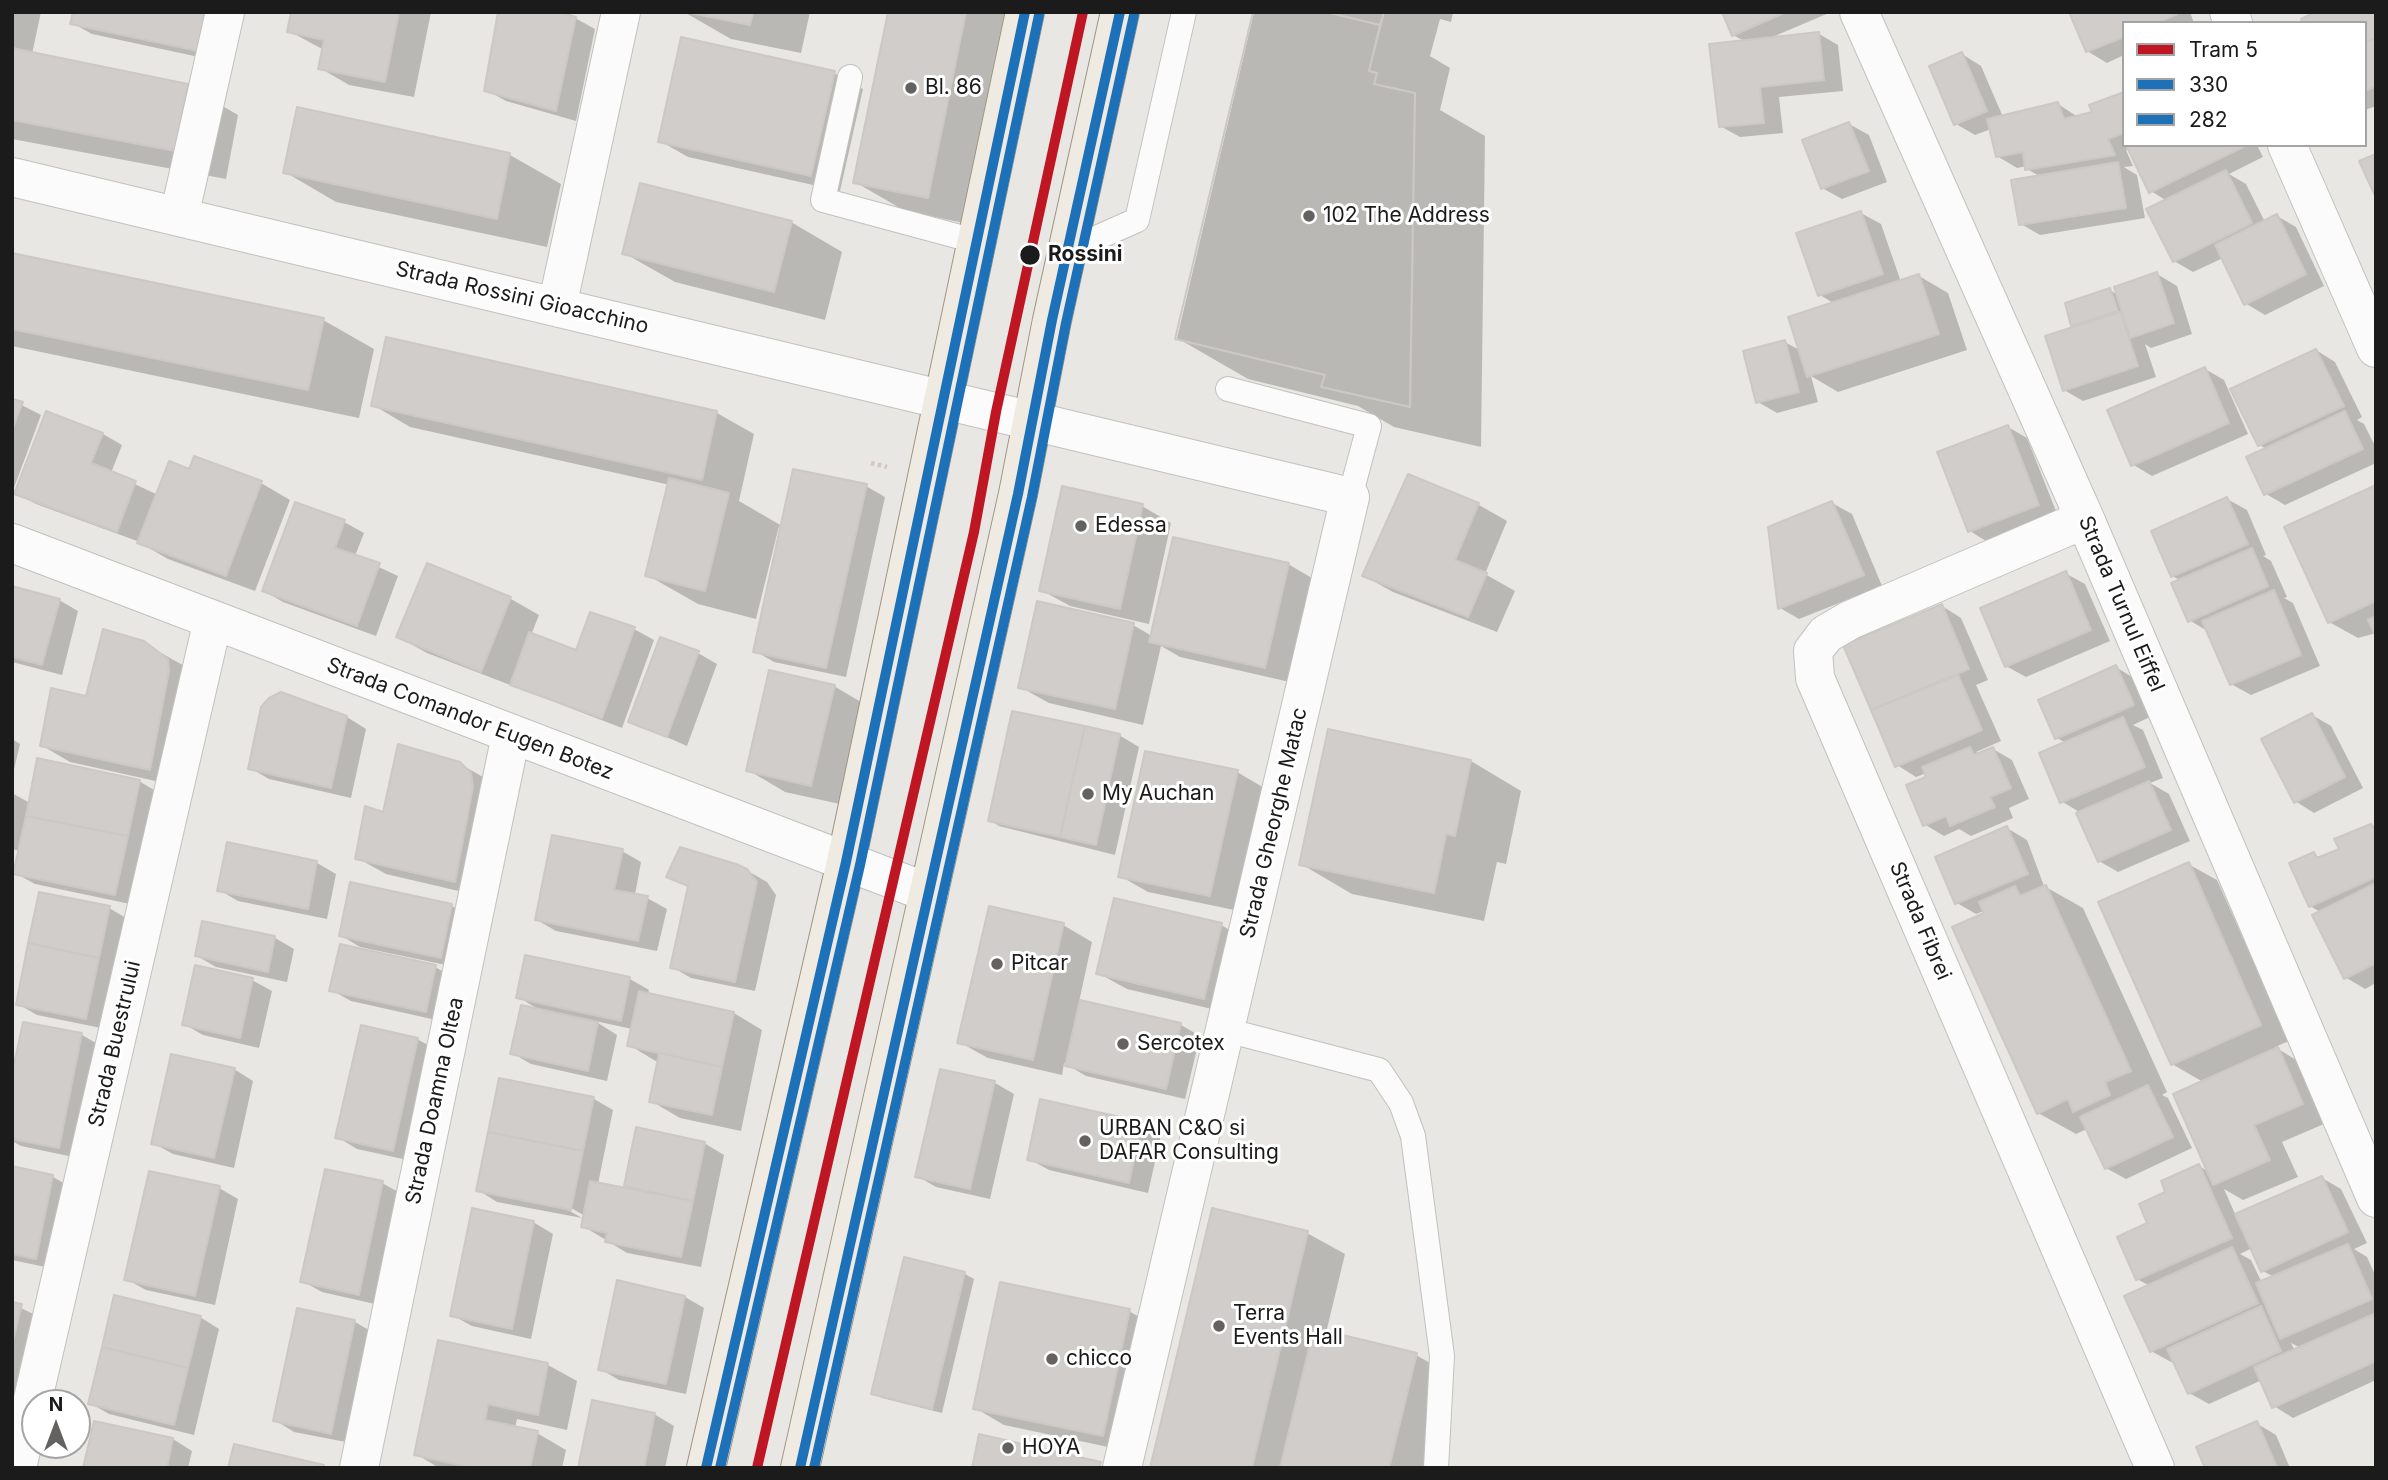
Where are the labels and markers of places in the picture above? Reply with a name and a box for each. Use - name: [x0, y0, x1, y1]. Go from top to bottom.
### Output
- place label: Bl. 86: [925, 75, 982, 101]
- marker: Bl. 86: [903, 80, 919, 96]
- place label: 102 The Address: [1323, 203, 1490, 229]
- marker: 102 The Address: [1301, 208, 1317, 224]
- place label: Rossini: [1048, 242, 1122, 268]
- marker: Rossini: [1018, 243, 1042, 267]
- place label: Edessa: [1095, 513, 1167, 539]
- marker: Edessa: [1073, 518, 1089, 534]
- place label: My Auchan: [1102, 781, 1214, 807]
- marker: My Auchan: [1080, 786, 1096, 802]
- place label: Pitcar: [1011, 951, 1068, 977]
- marker: Pitcar: [989, 956, 1005, 972]
- place label: Sercotex: [1137, 1031, 1225, 1057]
- marker: Sercotex: [1115, 1036, 1131, 1052]
- place label: URBAN C&O si DAFAR Consulting: [1099, 1116, 1279, 1166]
- marker: URBAN C&O si DAFAR Consulting: [1077, 1133, 1093, 1149]
- place label: Terra Events Hall: [1233, 1301, 1343, 1351]
- marker: Terra Events Hall: [1211, 1318, 1227, 1334]
- place label: chicco: [1066, 1346, 1132, 1372]
- marker: chicco: [1044, 1351, 1060, 1367]
- place label: HOYA: [1022, 1435, 1080, 1461]
- marker: HOYA: [1000, 1440, 1016, 1456]

